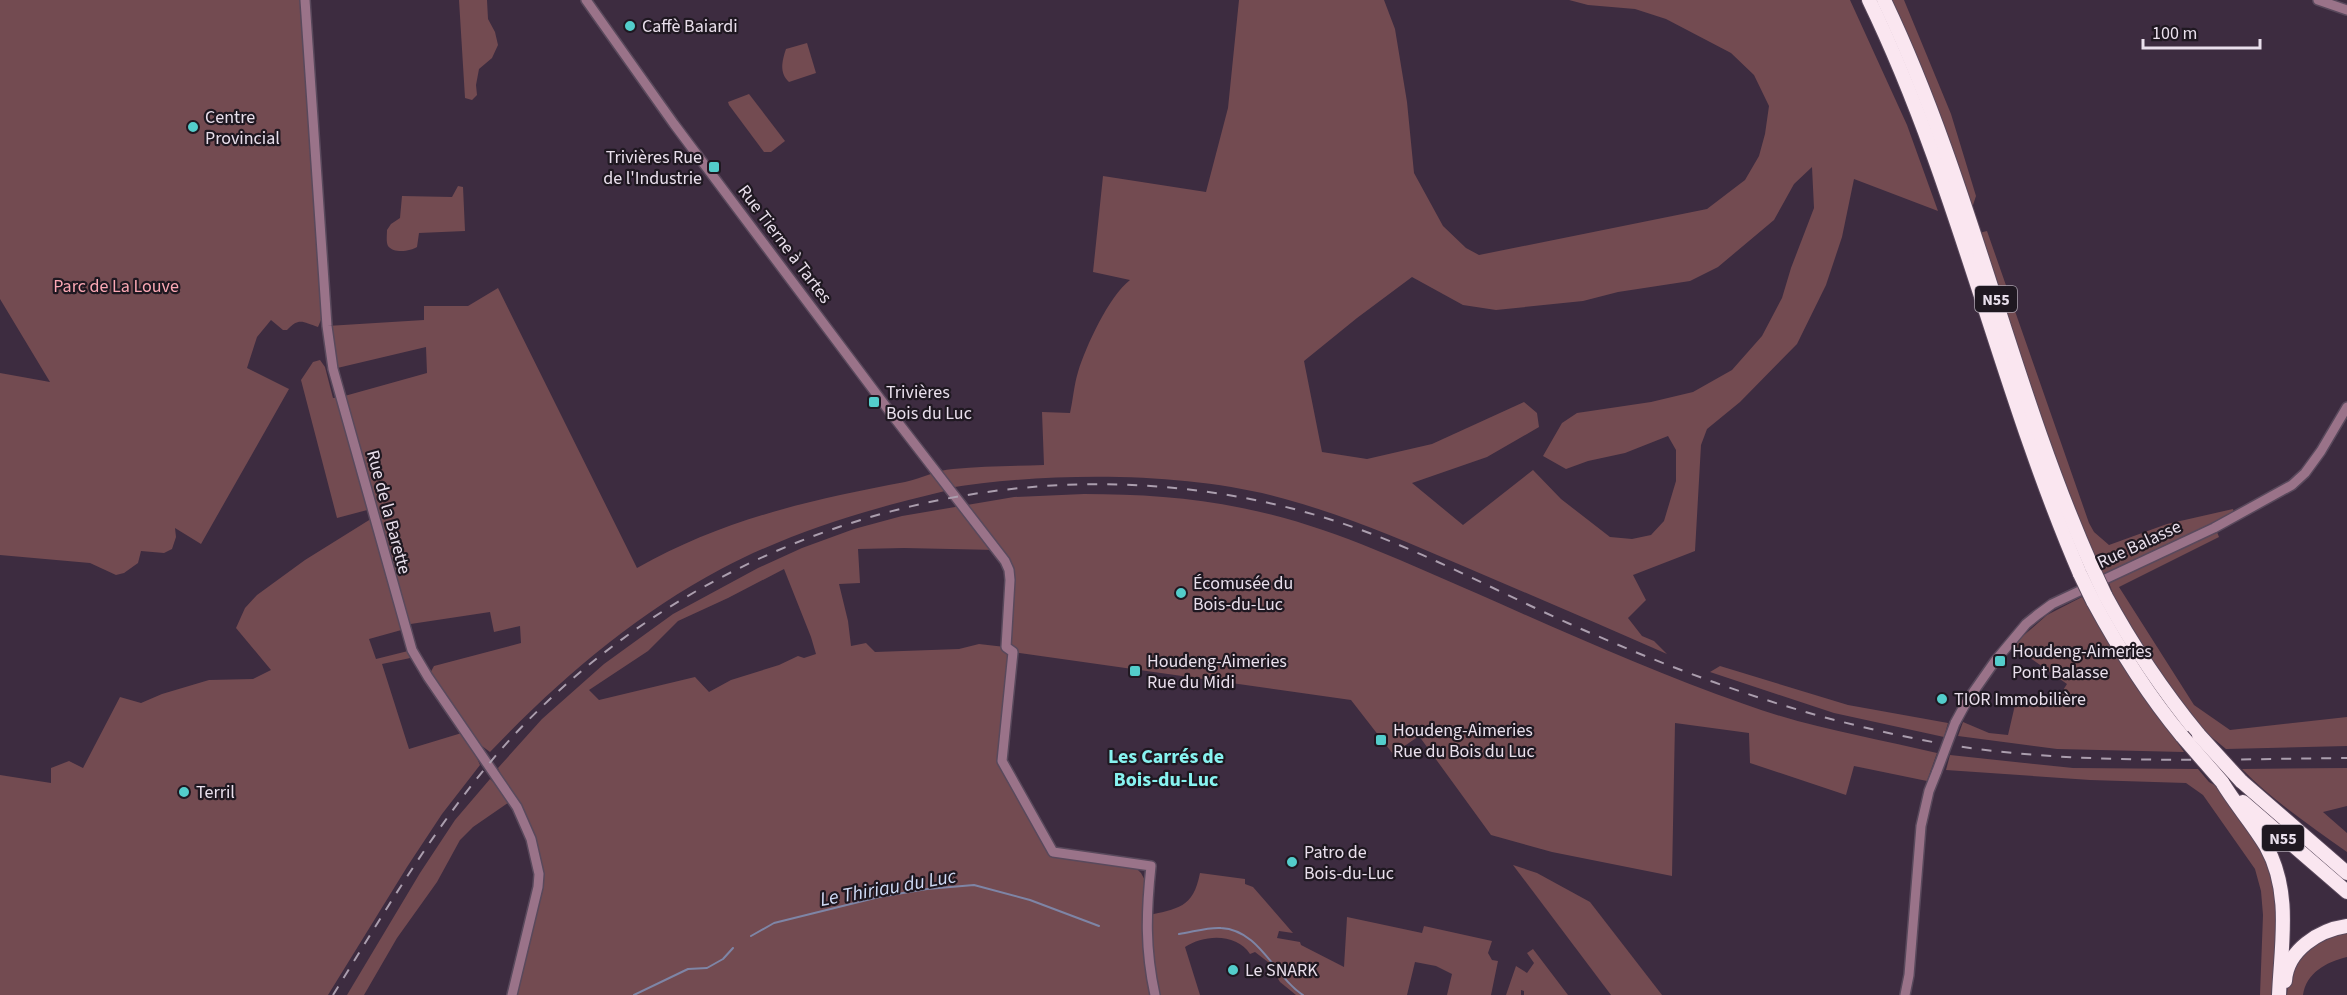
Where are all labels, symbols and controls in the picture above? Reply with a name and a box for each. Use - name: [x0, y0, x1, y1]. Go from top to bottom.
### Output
- scale bar: [2143, 12, 2260, 50]
- place label: Caffè Baiardi: [642, 14, 738, 39]
- marker: Caffè Baiardi: [623, 19, 637, 33]
- text: 100 m: [2152, 21, 2197, 46]
- place label: Centre Provincial: [205, 105, 280, 151]
- marker: Centre Provincial: [186, 120, 200, 134]
- place label: Trivières Rue de l'Industrie: [603, 145, 702, 191]
- marker: Trivières Rue de l'Industrie: [707, 160, 721, 174]
- street label: Rue Tierne à Tartes: [732, 180, 838, 309]
- park label: Parc de La Louve: [53, 274, 179, 299]
- road number: N55: [1975, 286, 2017, 312]
- place label: Trivières Bois du Luc: [886, 380, 972, 426]
- marker: Trivières Bois du Luc: [867, 395, 881, 409]
- street label: Rue de la Barette: [360, 447, 417, 577]
- street label: Rue Balasse: [2093, 514, 2185, 575]
- place label: Écomusée du Bois-du-Luc: [1193, 571, 1293, 617]
- marker: Écomusée du Bois-du-Luc: [1174, 586, 1188, 600]
- place label: Houdeng-Aimeries Pont Balasse: [2012, 639, 2152, 685]
- place label: Houdeng-Aimeries Rue du Midi: [1147, 649, 1287, 695]
- marker: Houdeng-Aimeries Pont Balasse: [1993, 654, 2007, 668]
- marker: Houdeng-Aimeries Rue du Midi: [1128, 664, 1142, 678]
- place label: TIOR Immobilière: [1954, 687, 2086, 712]
- marker: TIOR Immobilière: [1935, 692, 1949, 706]
- place label: Houdeng-Aimeries Rue du Bois du Luc: [1393, 718, 1535, 764]
- marker: Houdeng-Aimeries Rue du Bois du Luc: [1374, 733, 1388, 747]
- district label: Les Carrés de Bois-du-Luc: [1108, 743, 1224, 794]
- place label: Terril: [196, 780, 235, 805]
- marker: Terril: [177, 785, 191, 799]
- road number: N55: [2262, 825, 2304, 851]
- place label: Patro de Bois-du-Luc: [1304, 840, 1394, 886]
- marker: Patro de Bois-du-Luc: [1285, 855, 1299, 869]
- water label: Le Thiriau du Luc: [818, 862, 959, 914]
- place label: Le SNARK: [1245, 958, 1318, 983]
- marker: Le SNARK: [1226, 963, 1240, 977]

